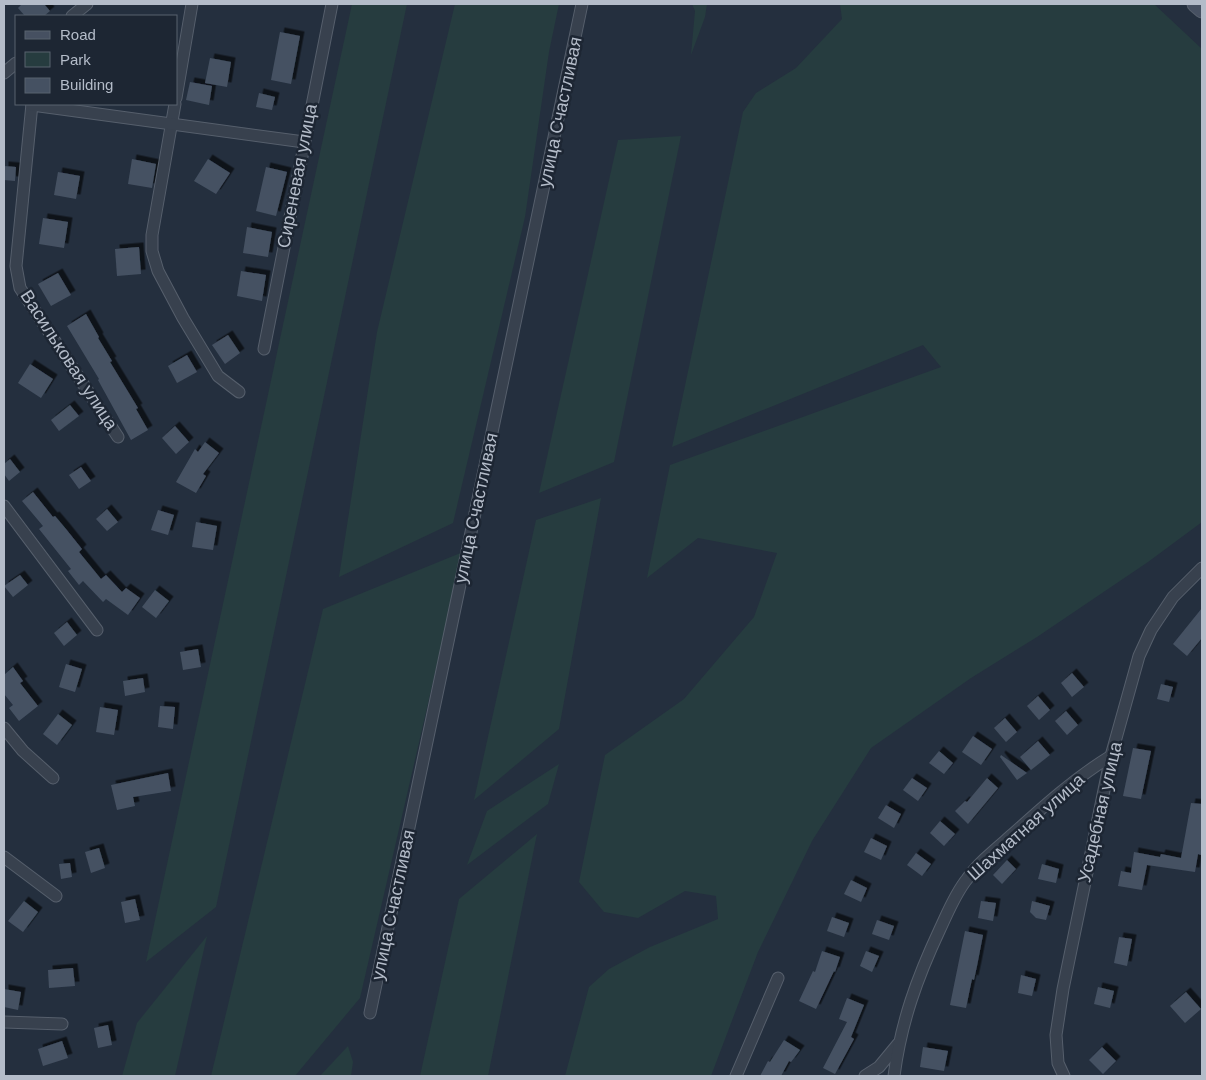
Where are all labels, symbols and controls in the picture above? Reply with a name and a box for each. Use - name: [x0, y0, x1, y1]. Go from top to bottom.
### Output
- legend: [15, 15, 178, 105]
- text: Road: [60, 26, 96, 43]
- street label: улица Счастливая: [534, 35, 586, 189]
- text: Park: [60, 51, 91, 68]
- text: Building: [60, 76, 113, 93]
- street label: Сиреневая улица: [273, 101, 321, 250]
- street label: Васильковая улица: [16, 286, 122, 434]
- street label: улица Счастливая: [450, 431, 502, 585]
- street label: Усадебная улица: [1074, 739, 1126, 884]
- street label: Шахматная улица: [964, 769, 1089, 885]
- street label: улица Счастливая: [367, 828, 419, 982]

